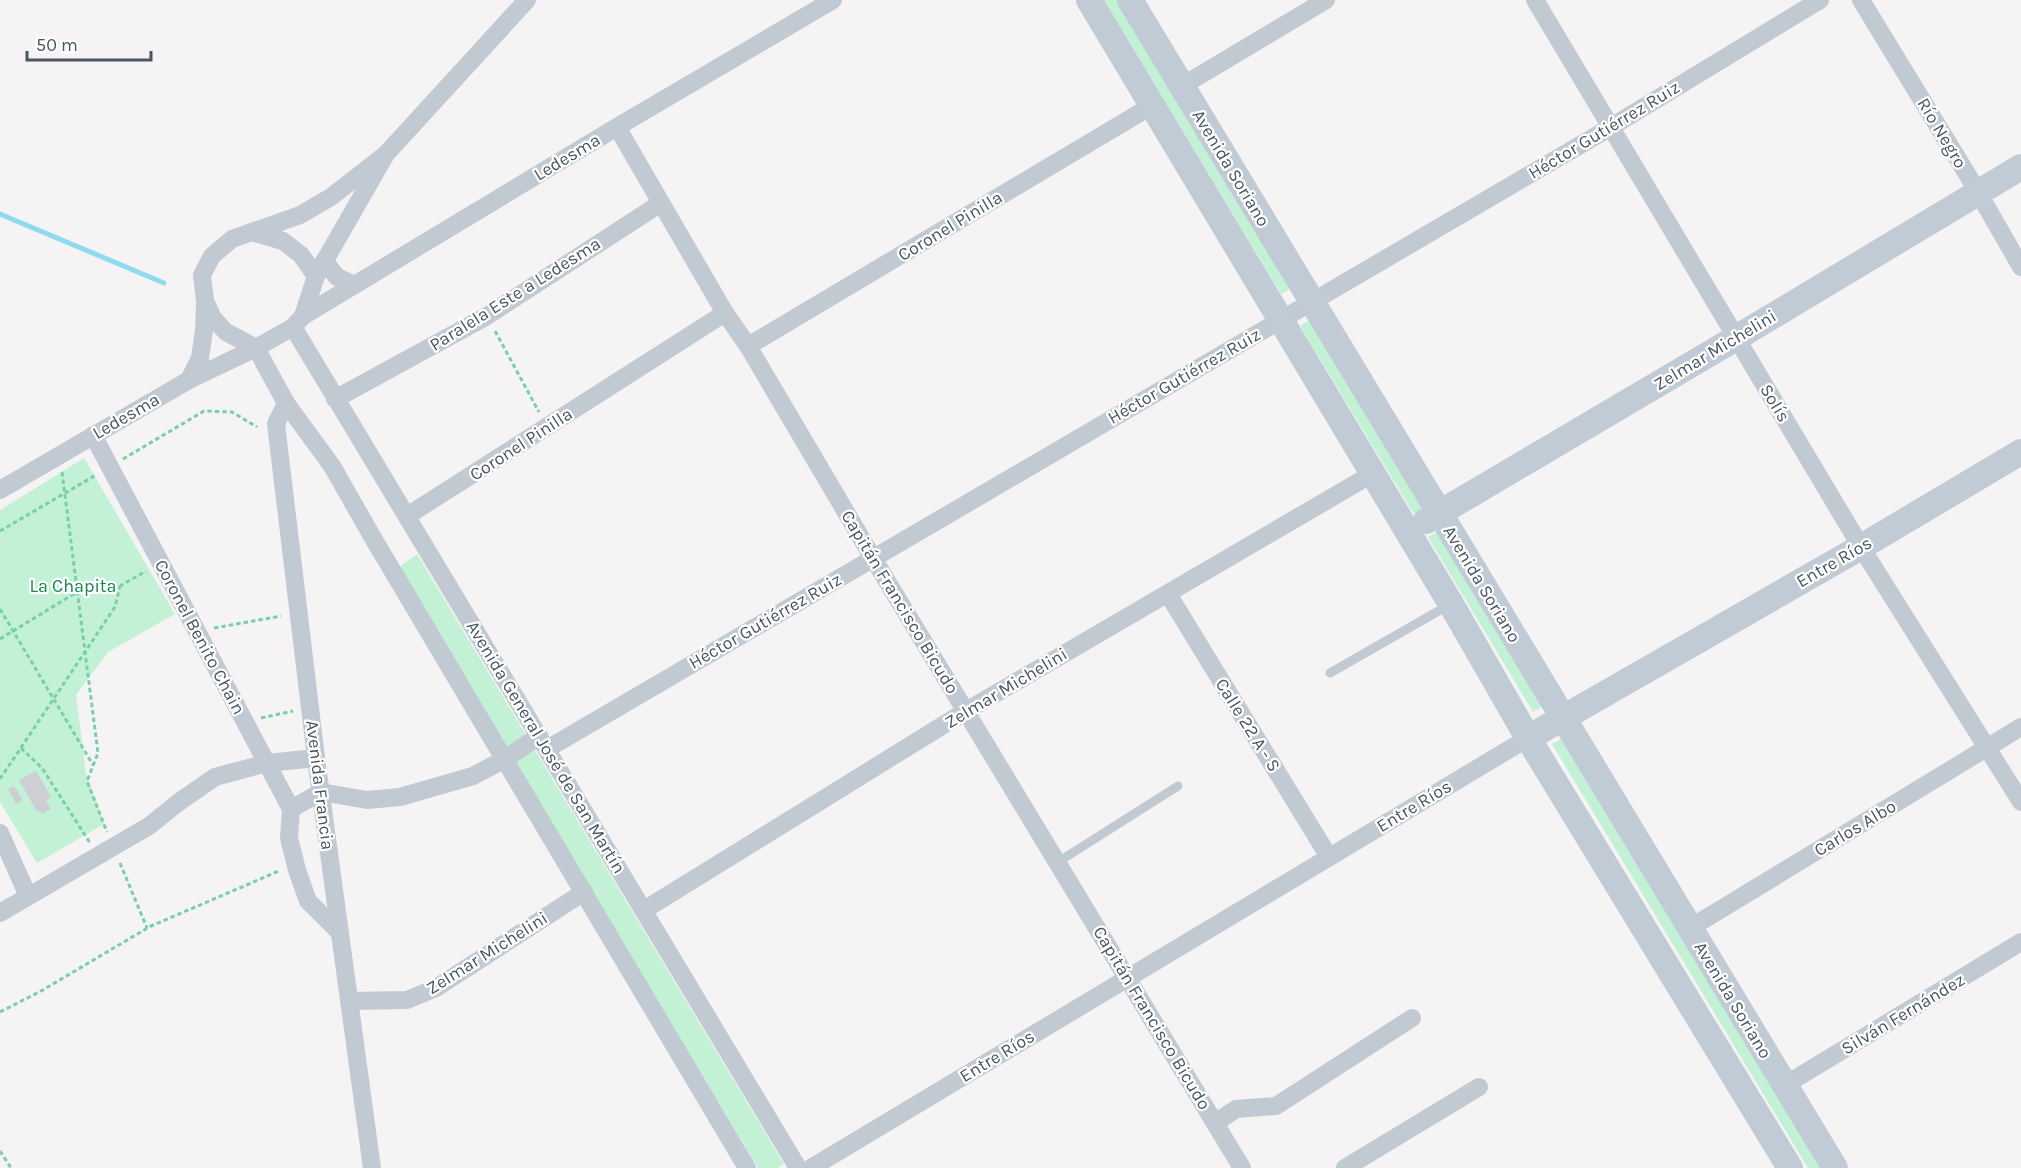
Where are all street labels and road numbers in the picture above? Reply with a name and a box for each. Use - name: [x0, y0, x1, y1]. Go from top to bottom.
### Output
- street label: Héctor Gutiérrez Ruiz: [1524, 76, 1684, 184]
- street label: Río Negro: [1912, 94, 1972, 172]
- street label: Avenida Soriano: [1187, 106, 1275, 230]
- street label: Ledesma: [530, 129, 604, 185]
- street label: Coronel Pinilla: [894, 186, 1006, 266]
- street label: Paralela Este a Ledesma: [425, 232, 605, 356]
- street label: Zelmar Michelini: [1650, 305, 1780, 395]
- street label: Héctor Gutiérrez Ruiz: [1104, 323, 1264, 429]
- street label: Solís: [1755, 380, 1795, 426]
- street label: Ledesma: [89, 388, 163, 444]
- street label: Coronel Pinilla: [465, 403, 577, 485]
- street label: Capitán Francisco Bicudo: [836, 506, 964, 698]
- street label: Avenida Soriano: [1438, 522, 1526, 646]
- street label: Entre Ríos: [1792, 532, 1876, 592]
- street label: Coronel Benito Chain: [150, 556, 250, 718]
- street label: Héctor Gutiérrez Ruiz: [685, 568, 845, 674]
- street label: Avenida General José de San Martín: [462, 617, 630, 877]
- street label: Zelmar Michelini: [941, 643, 1071, 733]
- street label: Calle 22 A - S: [1211, 674, 1285, 776]
- street label: Avenida Francia: [301, 719, 339, 851]
- street label: Entre Ríos: [1373, 775, 1455, 837]
- street label: Carlos Albo: [1810, 795, 1900, 861]
- street label: Zelmar Michelini: [422, 907, 552, 999]
- street label: Capitán Francisco Bicudo: [1088, 922, 1216, 1114]
- street label: Avenida Soriano: [1689, 938, 1777, 1062]
- street label: Silván Fernández: [1837, 968, 1969, 1060]
- street label: Entre Ríos: [956, 1025, 1038, 1087]

